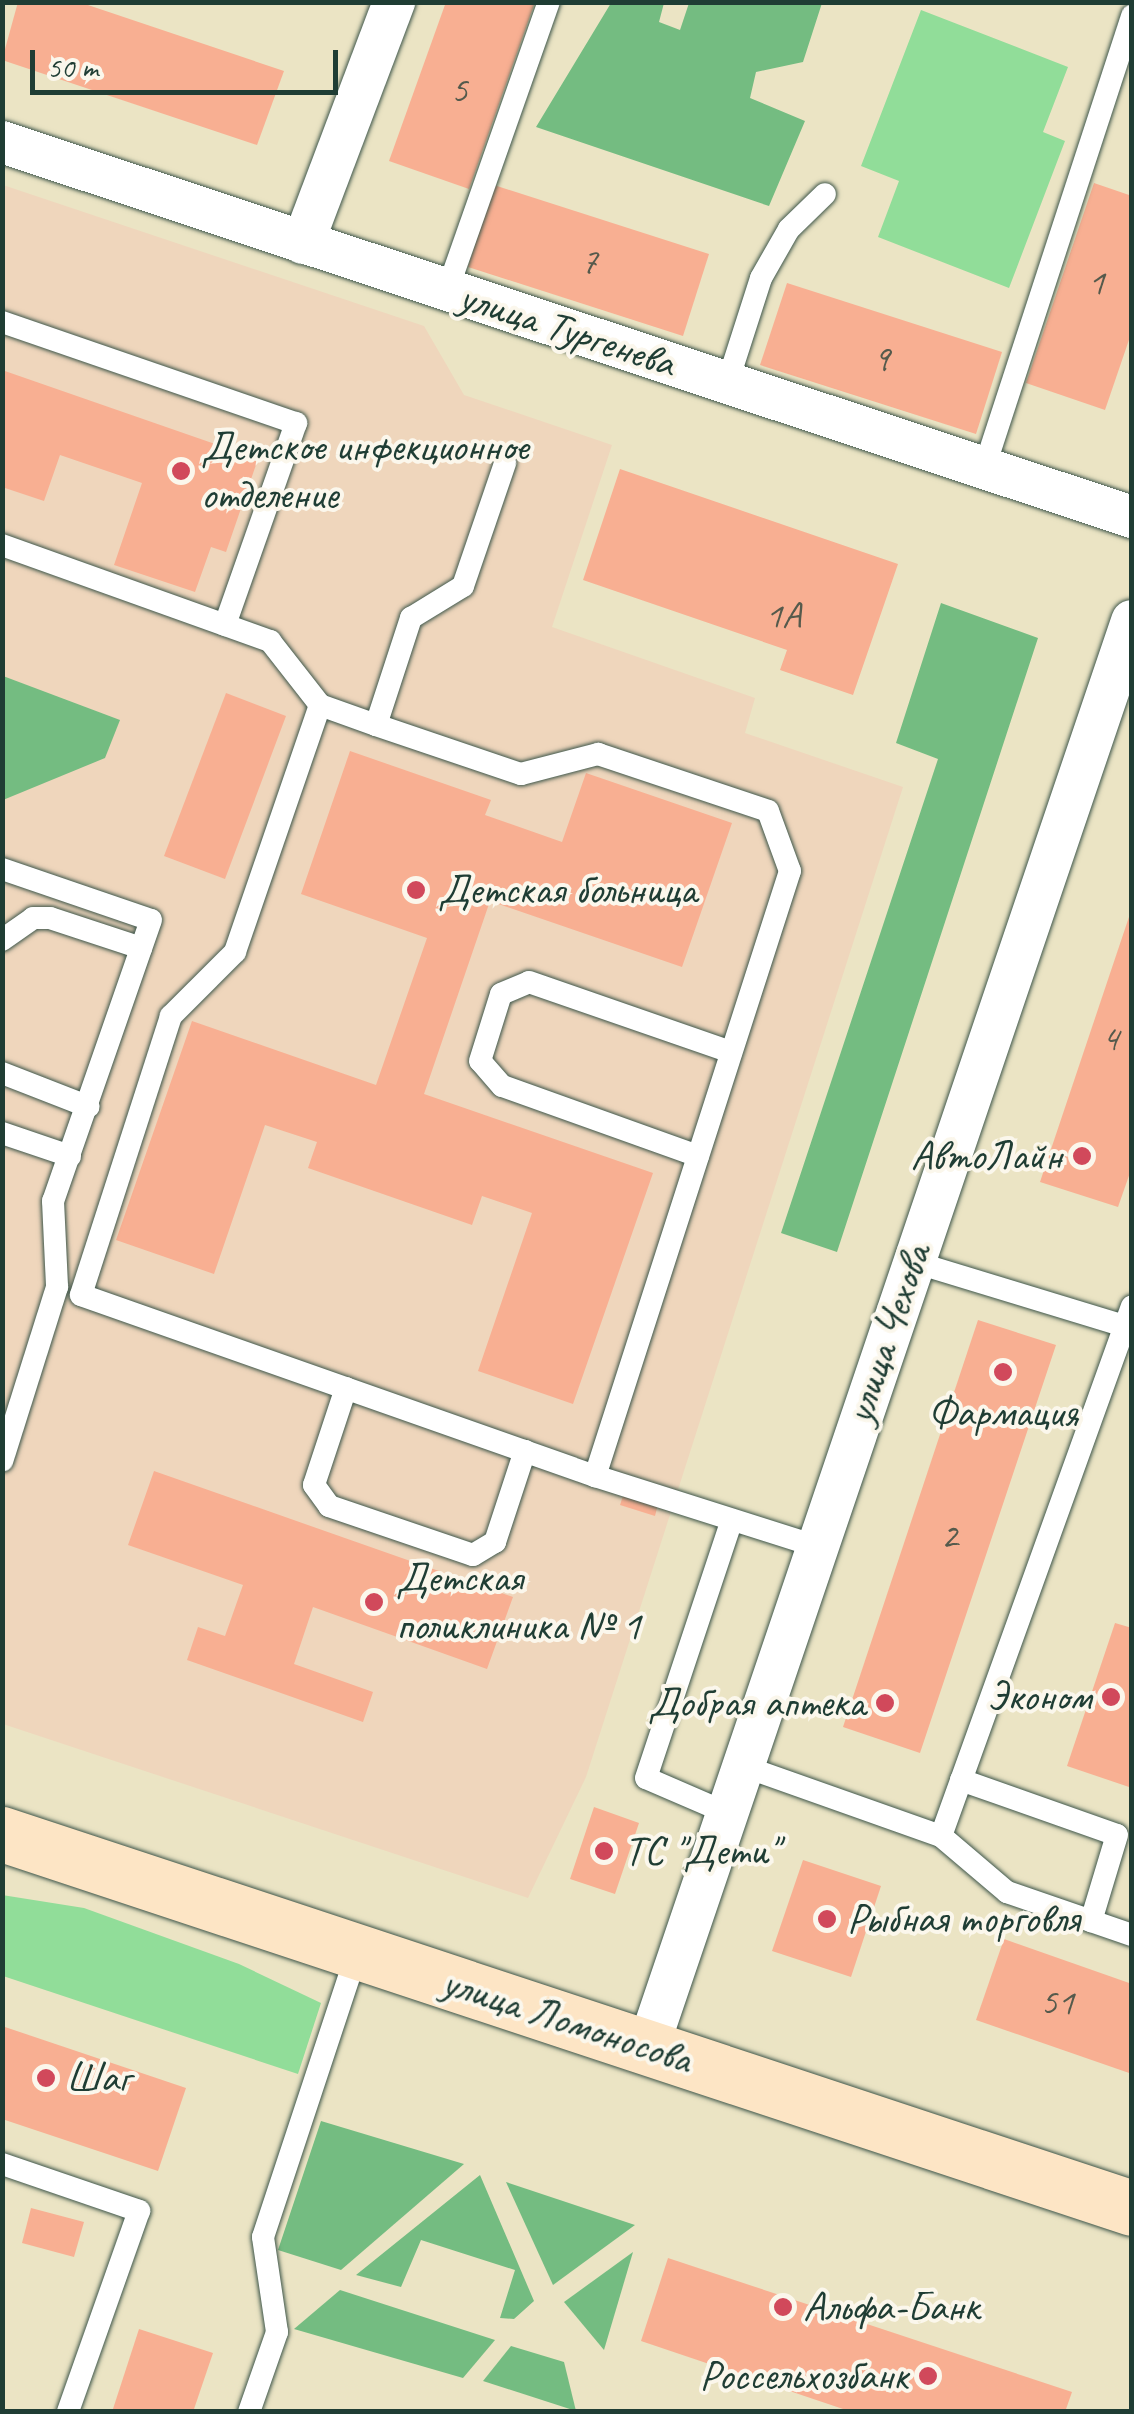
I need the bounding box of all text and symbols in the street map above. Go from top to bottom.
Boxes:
scale bar [35,30,342,92]
text: 50 m [47,48,98,86]
house number: 5 [450,67,468,113]
house number: 7 [580,238,598,284]
house number: 1 [1087,259,1105,305]
street label: улица Тургенева [453,271,681,389]
house number: 9 [872,335,890,381]
place label: Детское инфекционное отделение [201,422,529,520]
marker: Детское инфекционное отделение [170,460,192,482]
house number: 1А [765,592,801,638]
place label: Детская больница [438,865,696,915]
marker: Детская больница [403,877,429,903]
house number: 4 [1101,1015,1119,1061]
place label: АвтоЛайн [911,1131,1062,1181]
marker: АвтоЛайн [1071,1145,1093,1167]
street label: улица Чехова [834,1238,942,1430]
marker: Фармация [992,1361,1014,1383]
place label: Фармация [928,1388,1078,1438]
house number: 2 [940,1513,958,1559]
place label: Детская поликлиника № 1 [396,1553,641,1652]
marker: Детская поликлиника № 1 [361,1589,387,1615]
place label: Эконом [987,1672,1091,1722]
place label: Добрая аптека [643,1678,865,1728]
marker: Эконом [1100,1686,1122,1708]
marker: Добрая аптека [874,1692,896,1714]
place label: ТС "Дети" [624,1826,778,1876]
marker: ТС "Дети" [593,1840,615,1862]
place label: Рыбная торговля [847,1894,1076,1944]
marker: Рыбная торговля [816,1908,838,1930]
street label: улица Ломоносова [436,1957,698,2085]
house number: 51 [1040,1979,1074,2025]
place label: Шаг [66,2053,130,2103]
marker: Шаг [35,2067,57,2089]
place label: Альфа-Банк [803,2282,979,2332]
marker: Альфа-Банк [772,2296,794,2318]
place label: Россельхозбанк [700,2351,908,2401]
marker: Россельхозбанк [917,2365,939,2387]

